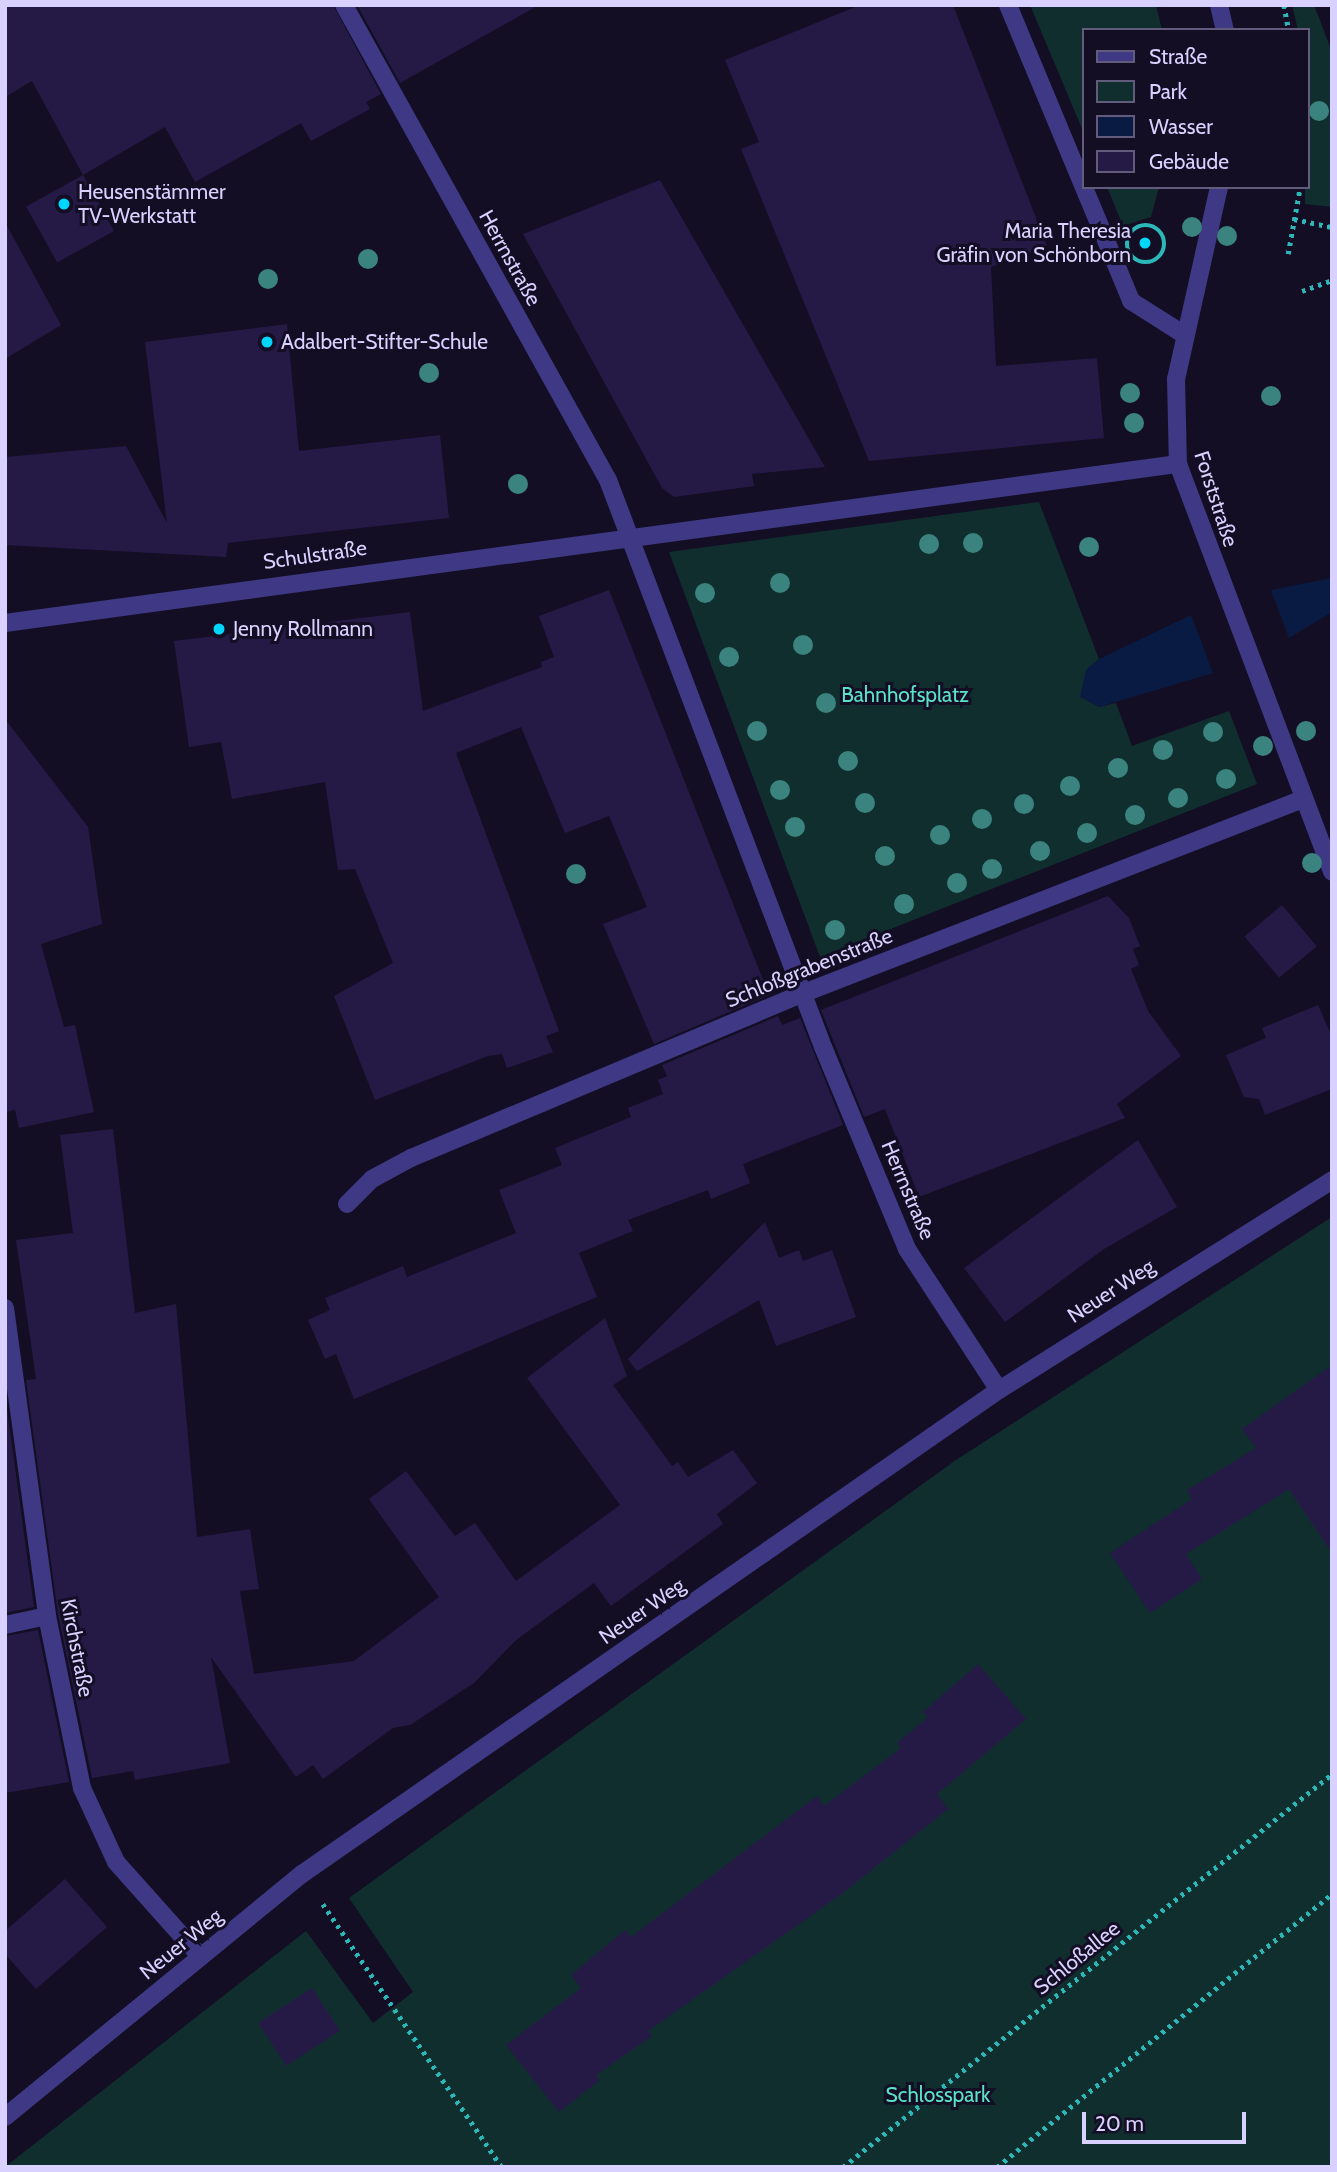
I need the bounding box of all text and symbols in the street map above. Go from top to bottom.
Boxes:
legend [1082,28,1309,189]
text: Straße [1149,44,1207,69]
text: Park [1149,79,1187,104]
text: Wasser [1149,114,1213,139]
text: Gebäude [1149,149,1229,174]
place label: Heusenstämmer TV-Werkstatt [78,179,226,229]
marker: Heusenstämmer TV-Werkstatt [56,196,72,212]
street label: Herrnstraße [473,206,547,310]
place label: Maria Theresia Gräfin von Schönborn [936,218,1131,268]
marker: Maria Theresia Gräfin von Schönborn [1137,235,1153,251]
place label: Adalbert-Stifter-Schule [281,329,488,355]
marker: Adalbert-Stifter-Schule [259,334,275,350]
street label: Forststraße [1189,448,1243,550]
street label: Schulstraße [262,535,368,575]
place label: Jenny Rollmann [233,616,373,642]
marker: Jenny Rollmann [211,621,227,637]
park label: Bahnhofsplatz [841,682,969,708]
street label: Schloßgrabenstraße [722,923,896,1013]
street label: Herrnstraße [876,1137,940,1243]
street label: Neuer Weg [1063,1254,1159,1328]
street label: Neuer Weg [594,1572,690,1650]
street label: Kirchstraße [55,1597,99,1699]
street label: Neuer Weg [135,1903,227,1985]
street label: Schloßallee [1029,1916,1125,2000]
park label: Schlosspark [886,2082,990,2108]
scale bar [1085,2098,1250,2142]
text: 20 m [1095,2111,1144,2136]

